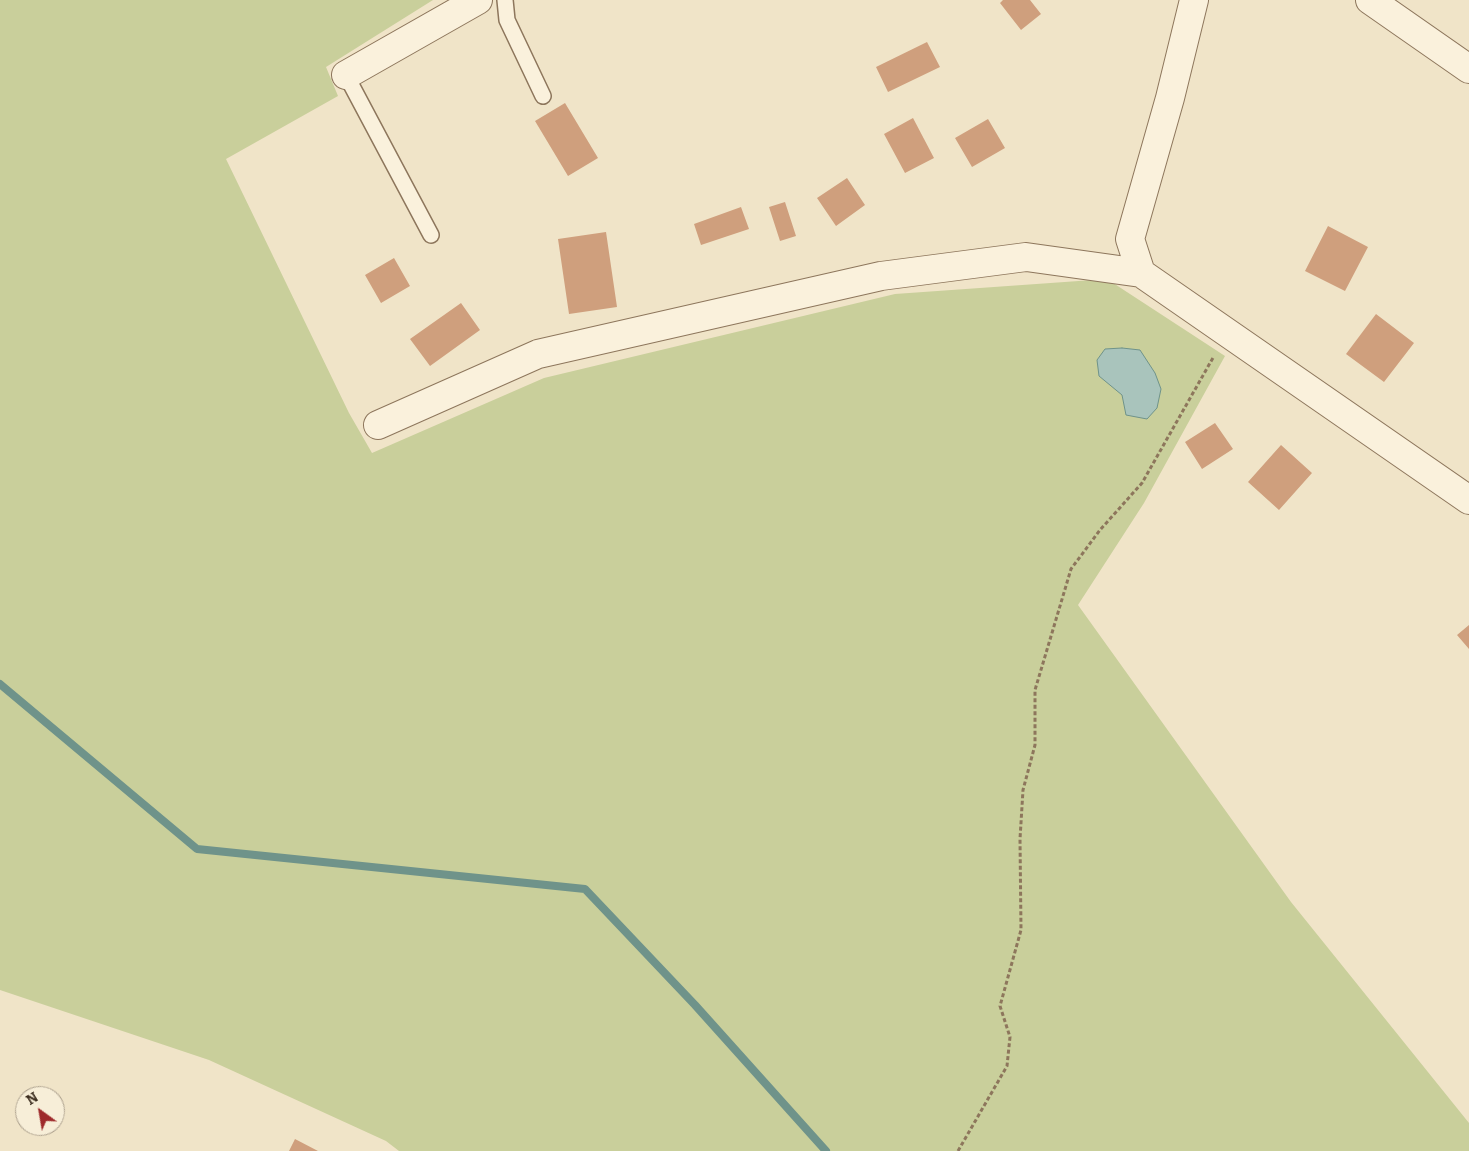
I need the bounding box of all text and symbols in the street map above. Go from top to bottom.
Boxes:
north arrow [15,1086,65,1136]
text: N [23,1089,41,1109]

